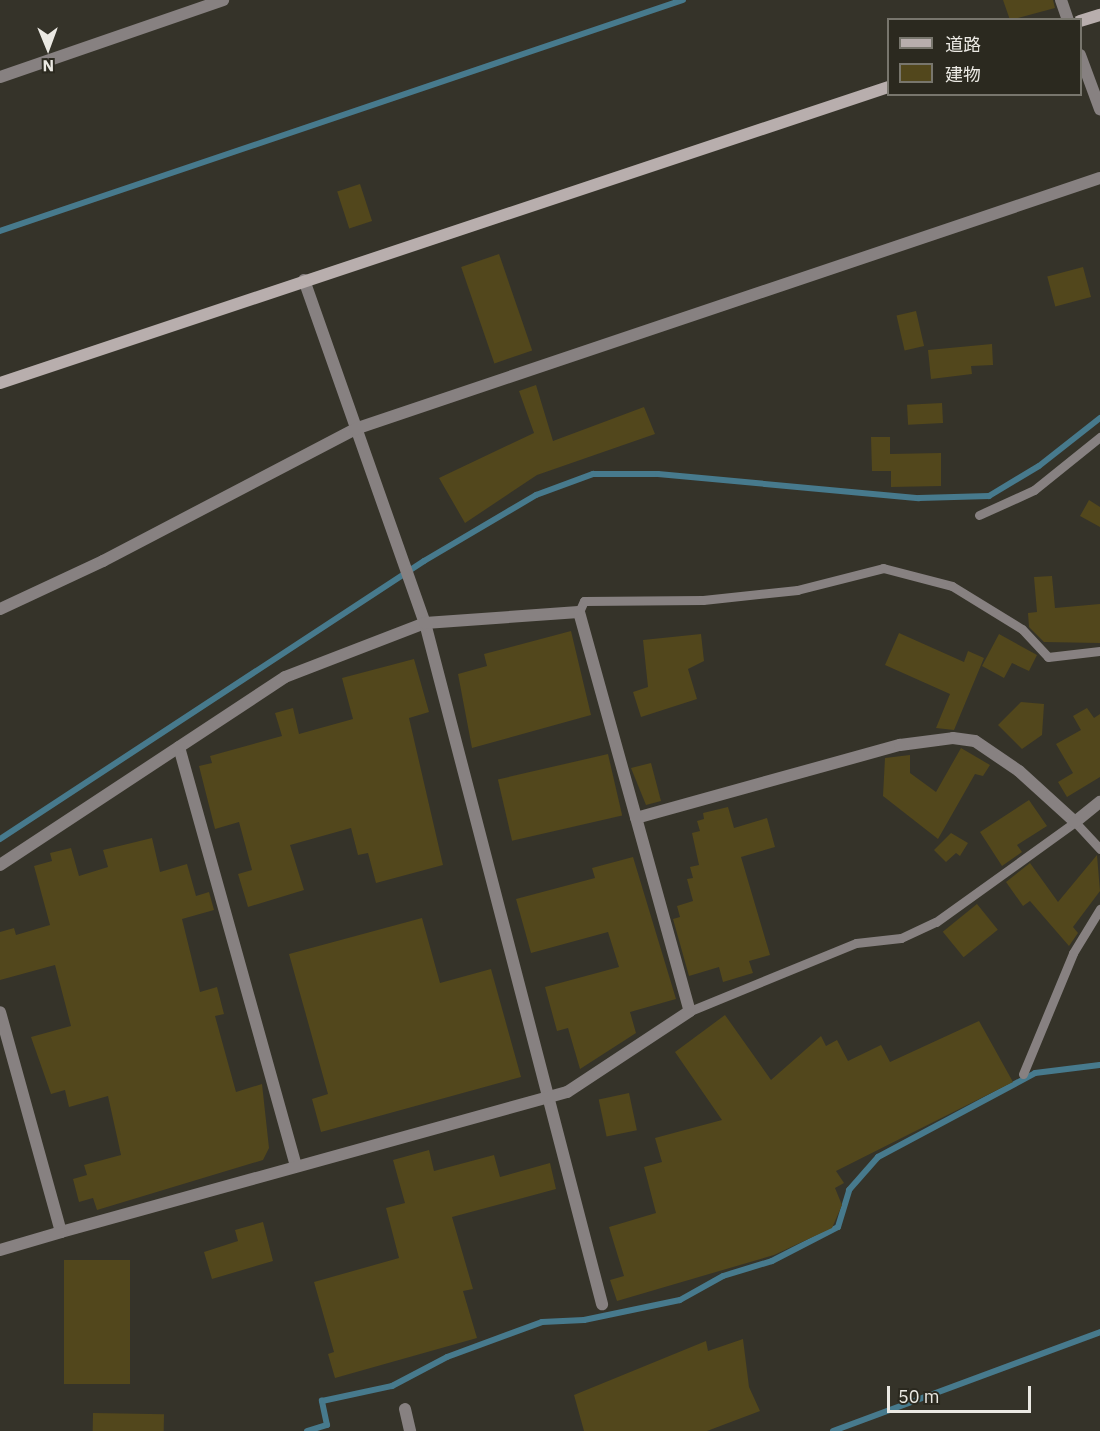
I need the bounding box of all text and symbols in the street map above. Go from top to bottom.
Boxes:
north arrow [18,18,78,78]
legend [887,18,1082,96]
text: 道路 [945,33,981,56]
text: N [42,56,54,76]
text: 建物 [945,63,981,86]
scale bar [890,1374,1034,1412]
text: 50 m [898,1385,940,1408]

